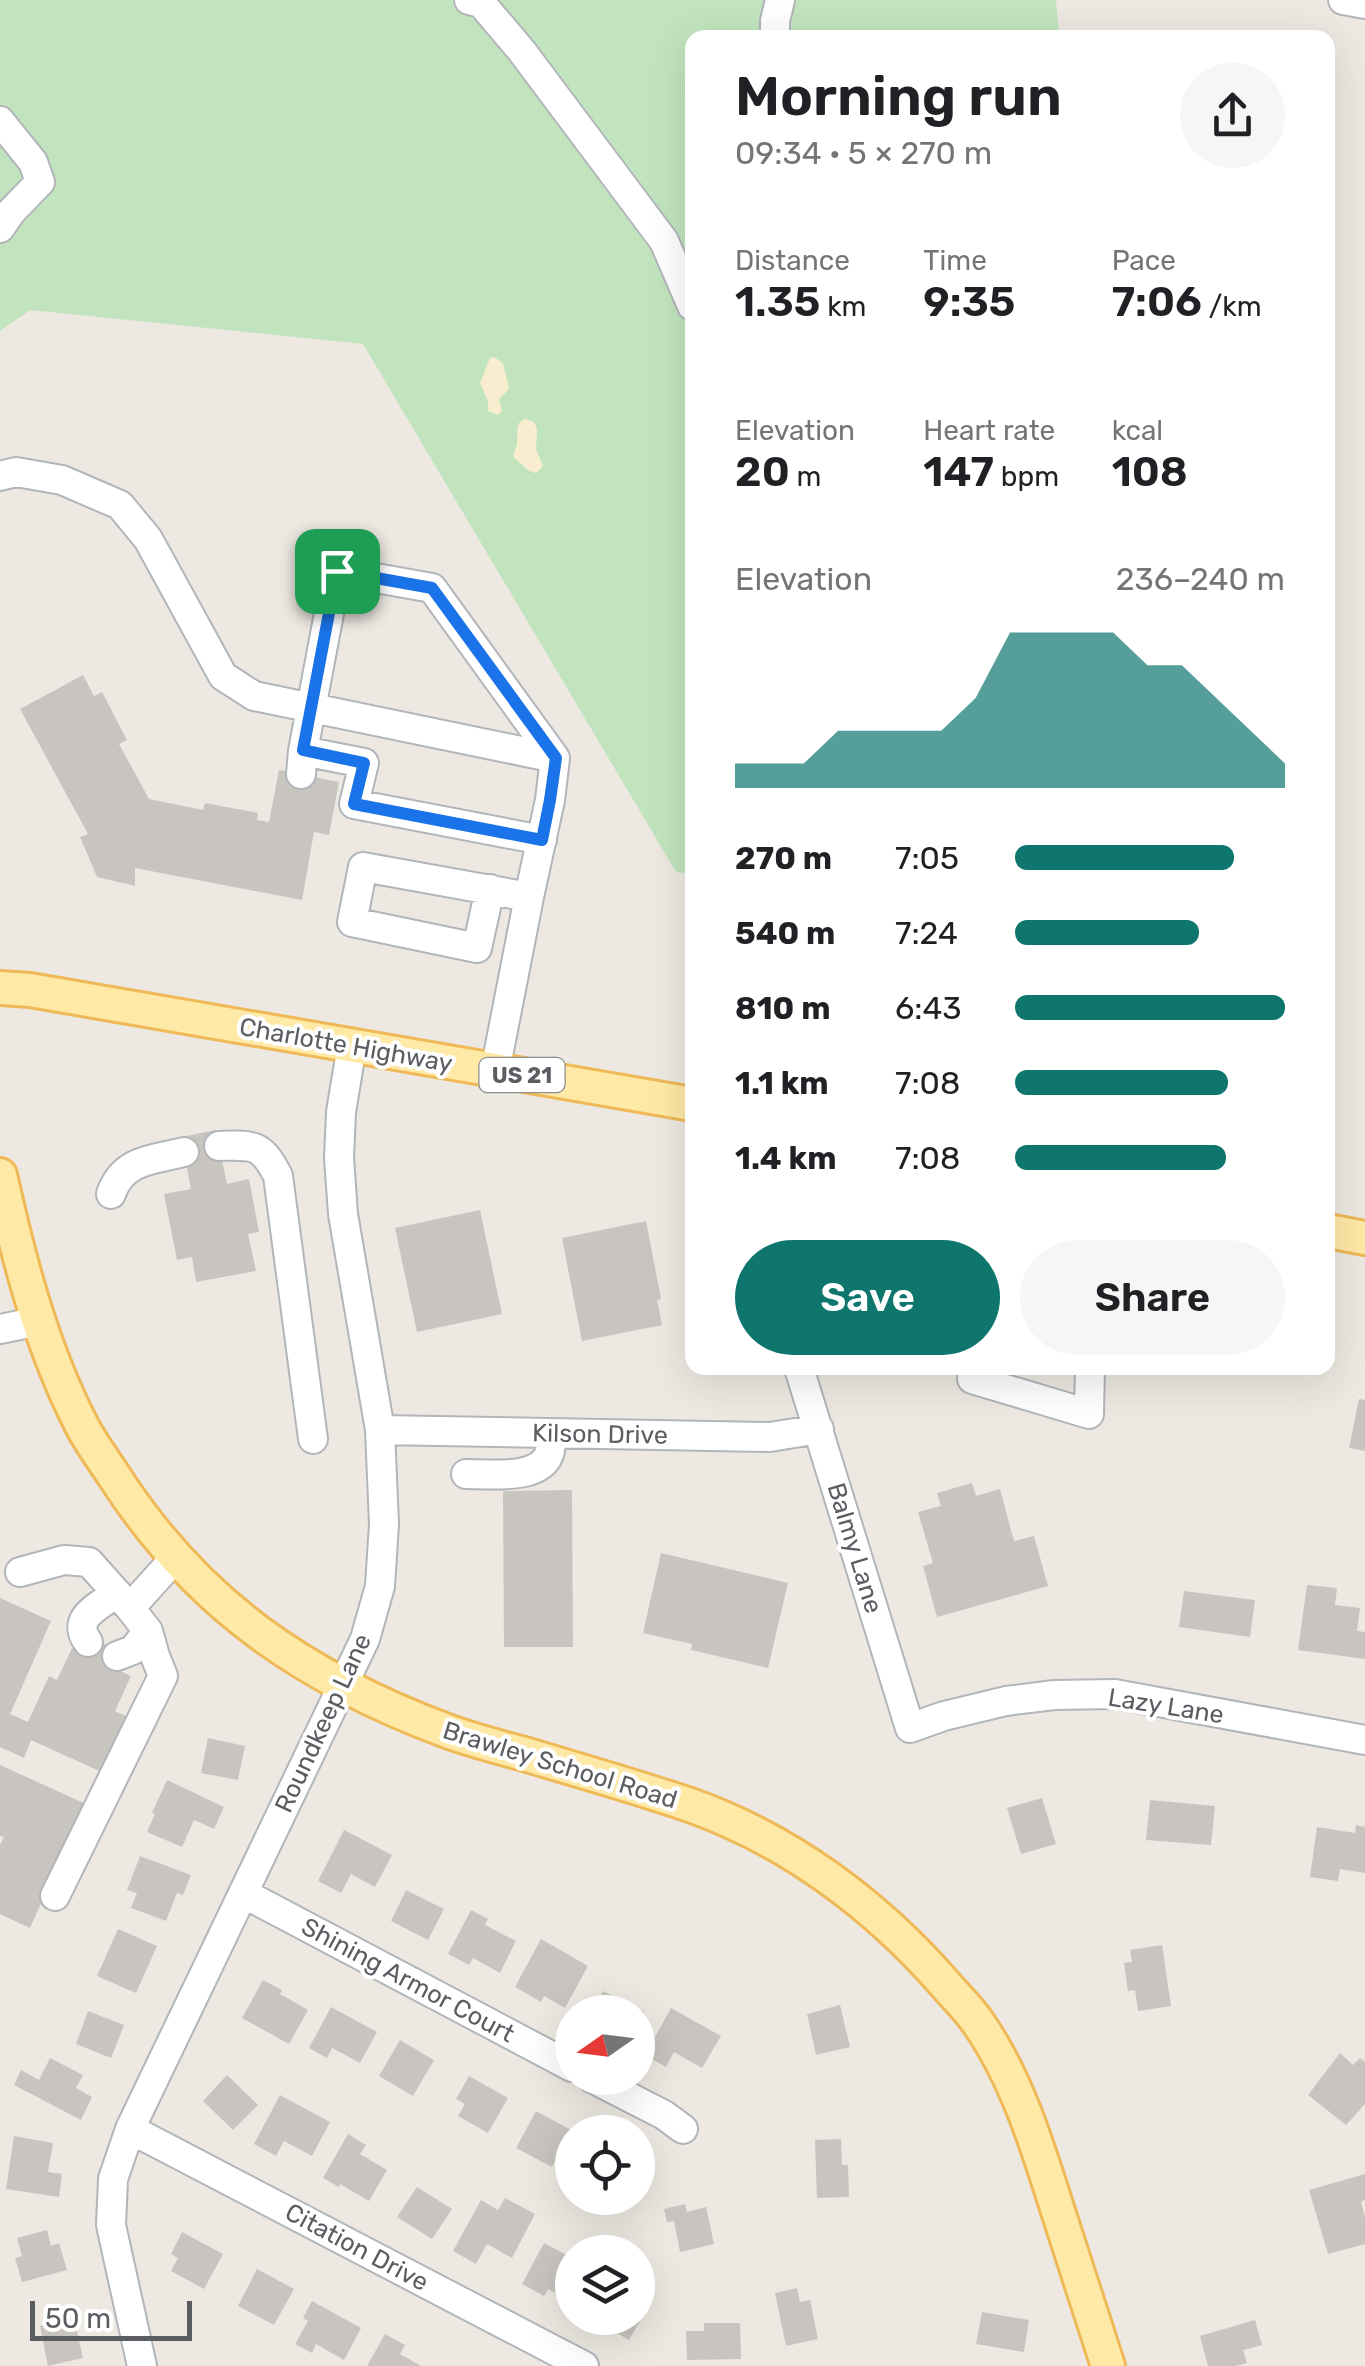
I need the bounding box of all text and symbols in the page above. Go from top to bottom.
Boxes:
button: share [1180,63,1285,168]
text: Morning run [735,64,1062,129]
text: 09:34 · 5 × 270 m [735,134,992,172]
text: Distance [735,244,850,277]
text: Time [923,244,987,277]
text: Pace [1112,244,1176,277]
text: 1.35 [735,277,820,327]
text: 9:35 [923,277,1015,327]
text: 7:06 [1112,277,1202,327]
text: km [820,290,867,323]
text: /km [1202,290,1262,323]
text: Elevation [735,414,855,447]
text: Heart rate [923,414,1055,447]
text: kcal [1112,414,1163,447]
text: 20 [735,447,790,497]
text: 147 [923,447,994,497]
text: 108 [1112,447,1188,497]
text: m [790,460,821,493]
text: bpm [994,460,1059,493]
pin [295,529,380,614]
icon: arrive [310,544,365,599]
text: Elevation [735,560,872,598]
text: 236–240 m [1116,560,1285,598]
text: 270 m [735,839,832,877]
text: 7:05 [895,839,959,877]
text: 540 m [735,914,835,952]
text: 7:24 [895,914,958,952]
text: 810 m [735,989,830,1027]
text: 6:43 [895,989,962,1027]
street label: Charlotte Highway [237,1012,455,1078]
road number: US 21 [480,1058,564,1092]
text: 1.1 km [735,1064,829,1102]
text: 7:08 [895,1064,960,1102]
text: 1.4 km [735,1139,836,1177]
text: 7:08 [895,1139,960,1177]
button: Save [735,1240,1000,1355]
button: Share [1020,1240,1285,1355]
street label: Kilson Drive [532,1418,668,1450]
street label: Balmy Lane [821,1479,889,1617]
street label: Roundkeep Lane [269,1629,377,1817]
street label: Lazy Lane [1106,1683,1226,1729]
street label: Brawley School Road [439,1716,681,1814]
street label: Shining Armor Court [297,1912,520,2048]
north arrow [555,1995,655,2095]
map controls [555,1995,655,2335]
button: locate [555,2115,655,2215]
street label: Citation Drive [281,2197,433,2297]
button: layers [555,2235,655,2335]
scale bar [30,2296,192,2340]
text: 50 m [45,2302,111,2335]

